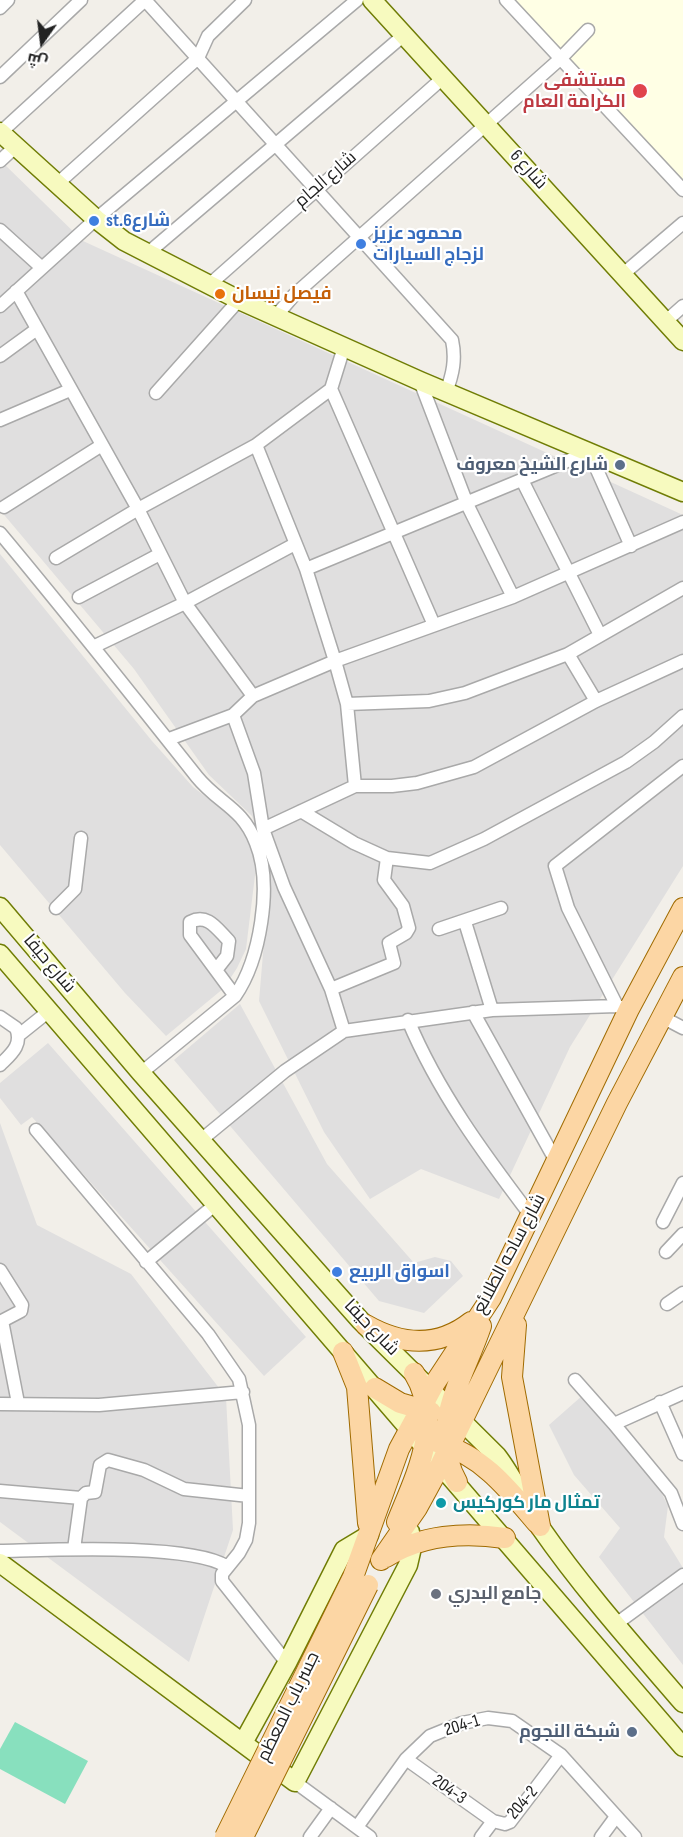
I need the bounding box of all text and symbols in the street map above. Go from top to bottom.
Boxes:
north arrow [12,12,72,72]
text: ش [25,48,50,72]
place label: مستشفى الكرامة العام [523,70,626,112]
marker: مستشفى الكرامة العام [631,82,649,100]
street label: شارع 6 [505,146,551,194]
street label: شارع الجام [291,147,361,213]
place label: st.شارع6 [106,210,170,232]
marker: st.شارع6 [87,214,101,228]
place label: محمود عزيز لزجاج السيارات [373,223,484,266]
marker: محمود عزيز لزجاج السيارات [354,237,368,251]
place label: فيصل نيسان [232,283,332,305]
marker: فيصل نيسان [213,287,227,301]
place label: شارع الشيخ معروف [456,454,608,476]
marker: شارع الشيخ معروف [613,458,627,472]
street label: شارع حيفا [18,930,80,998]
street label: شارع ساحه الطلائع [469,1190,551,1318]
place label: اسواق الربيع [349,1261,450,1283]
marker: اسواق الربيع [330,1265,344,1279]
street label: شارع حيفا [339,1295,403,1361]
place label: تمثال مار كوركيس [453,1492,600,1514]
marker: تمثال مار كوركيس [434,1496,448,1510]
place label: جامع البدري [448,1583,541,1605]
marker: جامع البدري [429,1587,443,1601]
street label: جسر باب المعظم [253,1649,325,1765]
street label: 204-1 [442,1710,482,1742]
place label: شبكة النجوم [519,1721,620,1743]
marker: شبكة النجوم [625,1725,639,1739]
street label: 204-3 [428,1771,470,1809]
street label: 204-2 [503,1782,543,1824]

